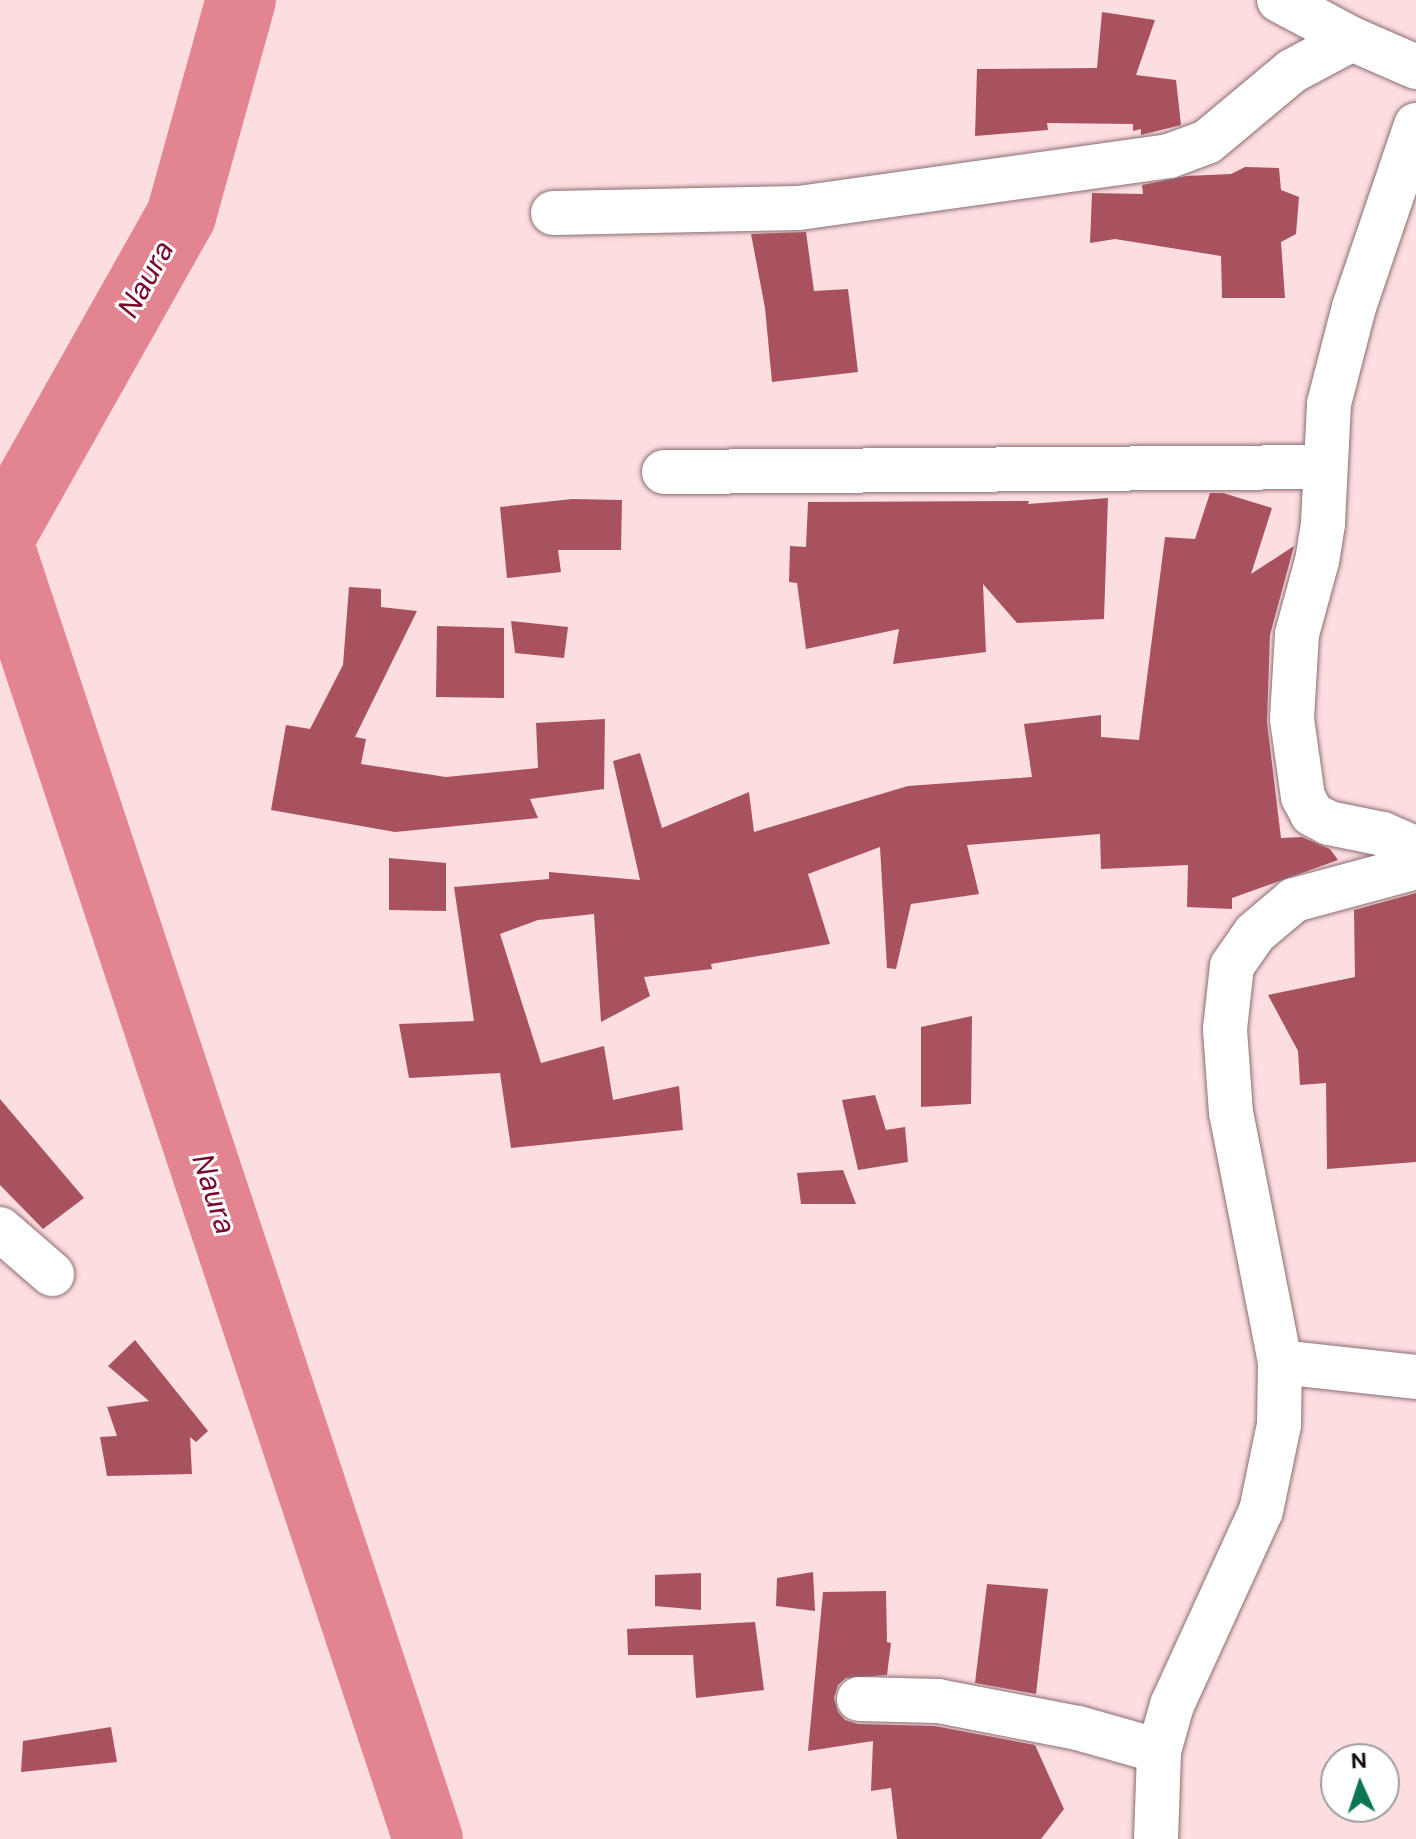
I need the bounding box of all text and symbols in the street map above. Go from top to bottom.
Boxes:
water label: Naura [110,234,182,324]
water label: Naura [184,1149,244,1239]
north arrow [1320,1743,1400,1823]
text: N [1350,1746,1368,1775]

